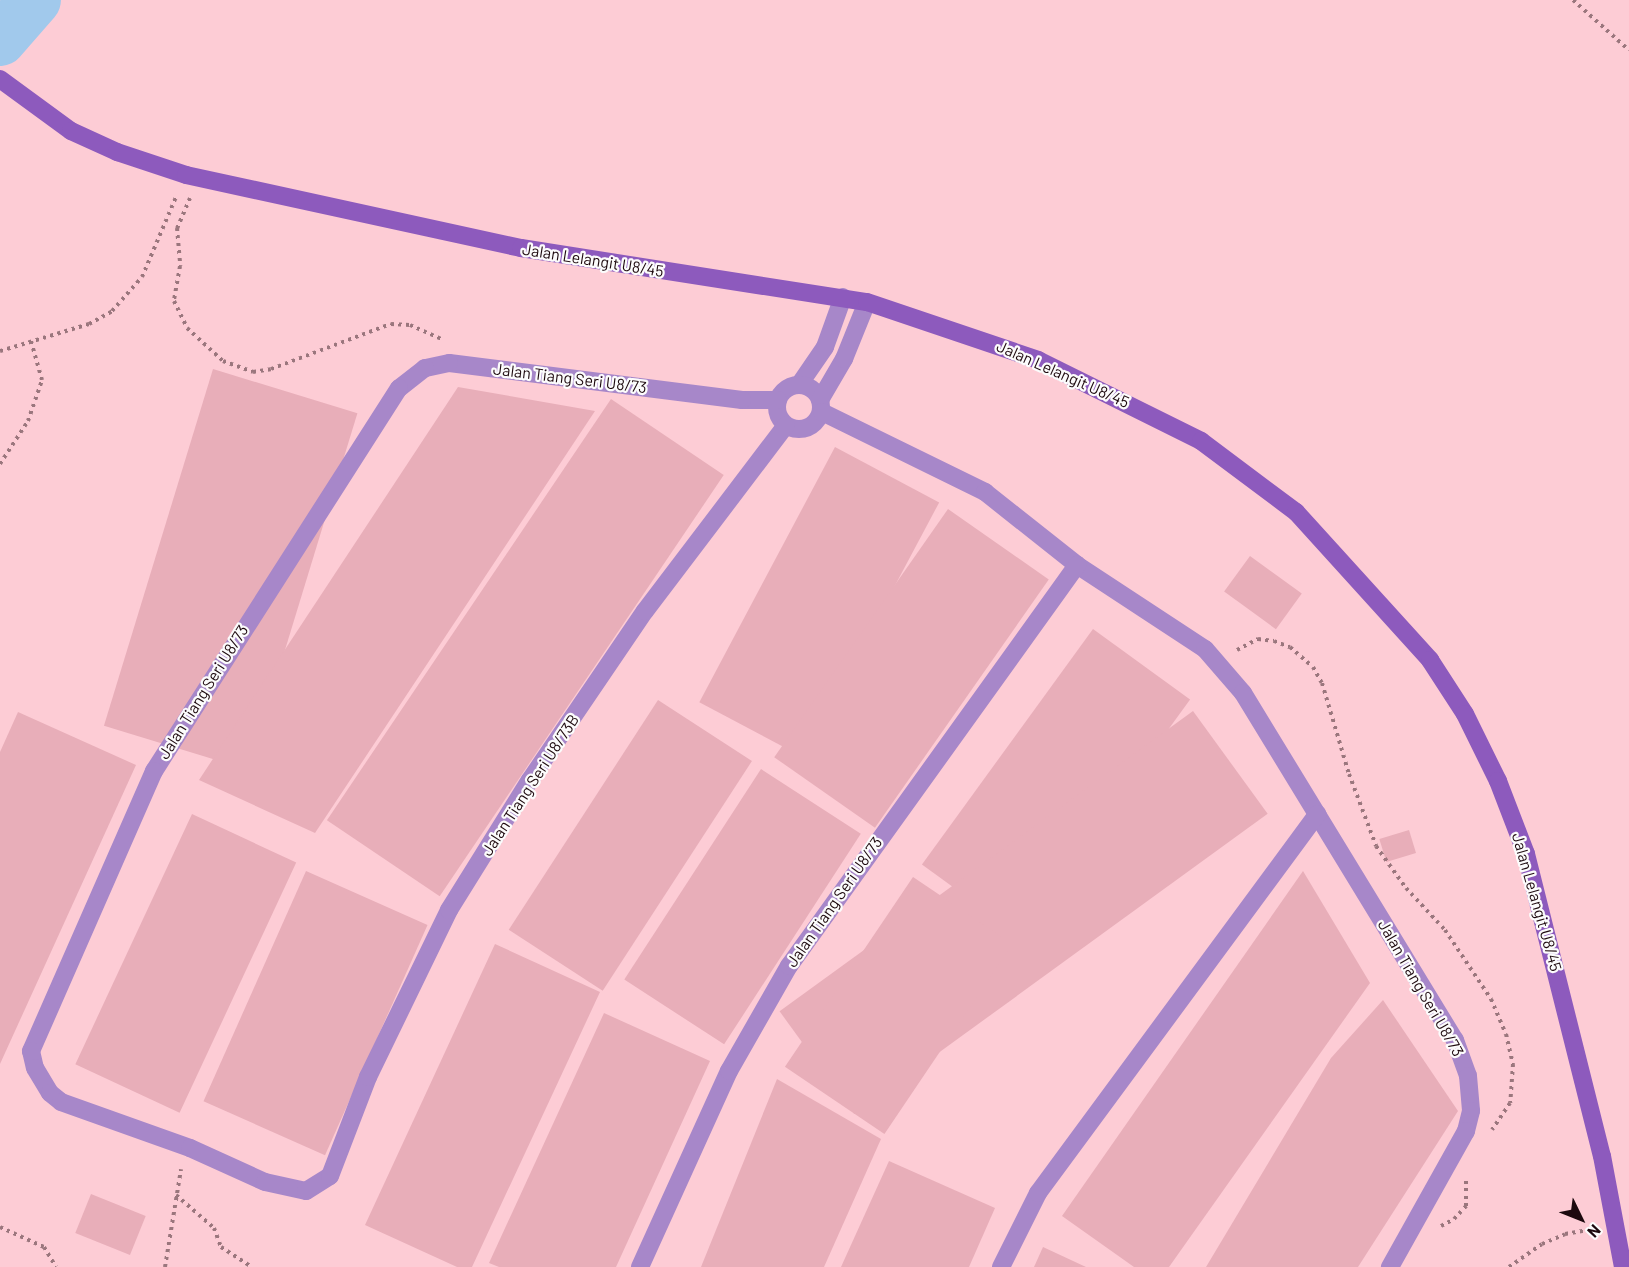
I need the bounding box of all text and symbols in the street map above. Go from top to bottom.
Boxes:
street label: Jalan Lelangit U8/45 [521,239,665,281]
street label: Jalan Lelangit U8/45 [994,336,1132,412]
street label: Jalan Tiang Seri U8/73 [492,359,648,397]
street label: Jalan Tiang Seri U8/73 [154,621,252,763]
street label: Jalan Tiang Seri U8/73B [477,711,583,859]
street label: Jalan Lelangit U8/45 [1508,831,1566,973]
street label: Jalan Tiang Seri U8/73 [782,833,886,971]
street label: Jalan Tiang Seri U8/73 [1374,916,1468,1060]
north arrow [1551,1189,1611,1249]
text: N [1584,1221,1605,1242]

